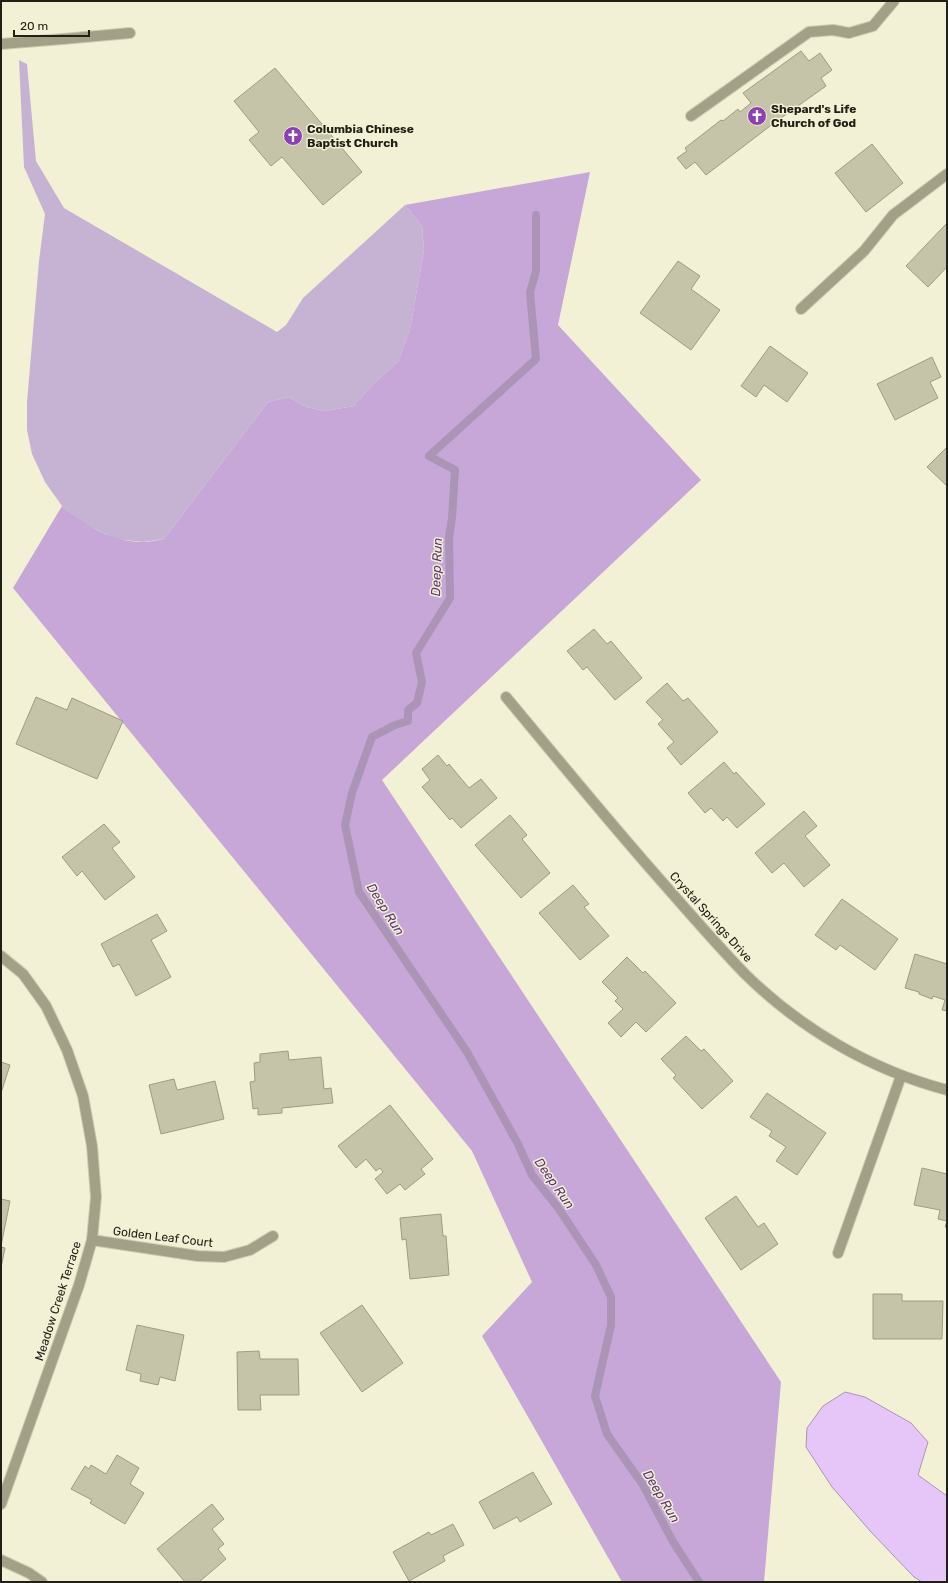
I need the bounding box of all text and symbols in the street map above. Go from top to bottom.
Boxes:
scale bar [14,12,89,38]
text: 20 m [20,19,48,33]
place label: Shepard's Life Church of God [771,102,856,130]
church icon: Shepard's Life Church of God [746,105,768,127]
place label: Columbia Chinese Baptist Church [307,122,414,150]
church icon: Columbia Chinese Baptist Church [282,125,304,147]
water label: Deep Run [428,537,445,597]
street label: Crystal Springs Drive [667,869,755,965]
water label: Deep Run [364,880,408,938]
water label: Deep Run [532,1155,578,1212]
street label: Golden Leaf Court [112,1224,214,1250]
street label: Meadow Creek Terrace [32,1239,84,1363]
water label: Deep Run [640,1467,683,1525]

